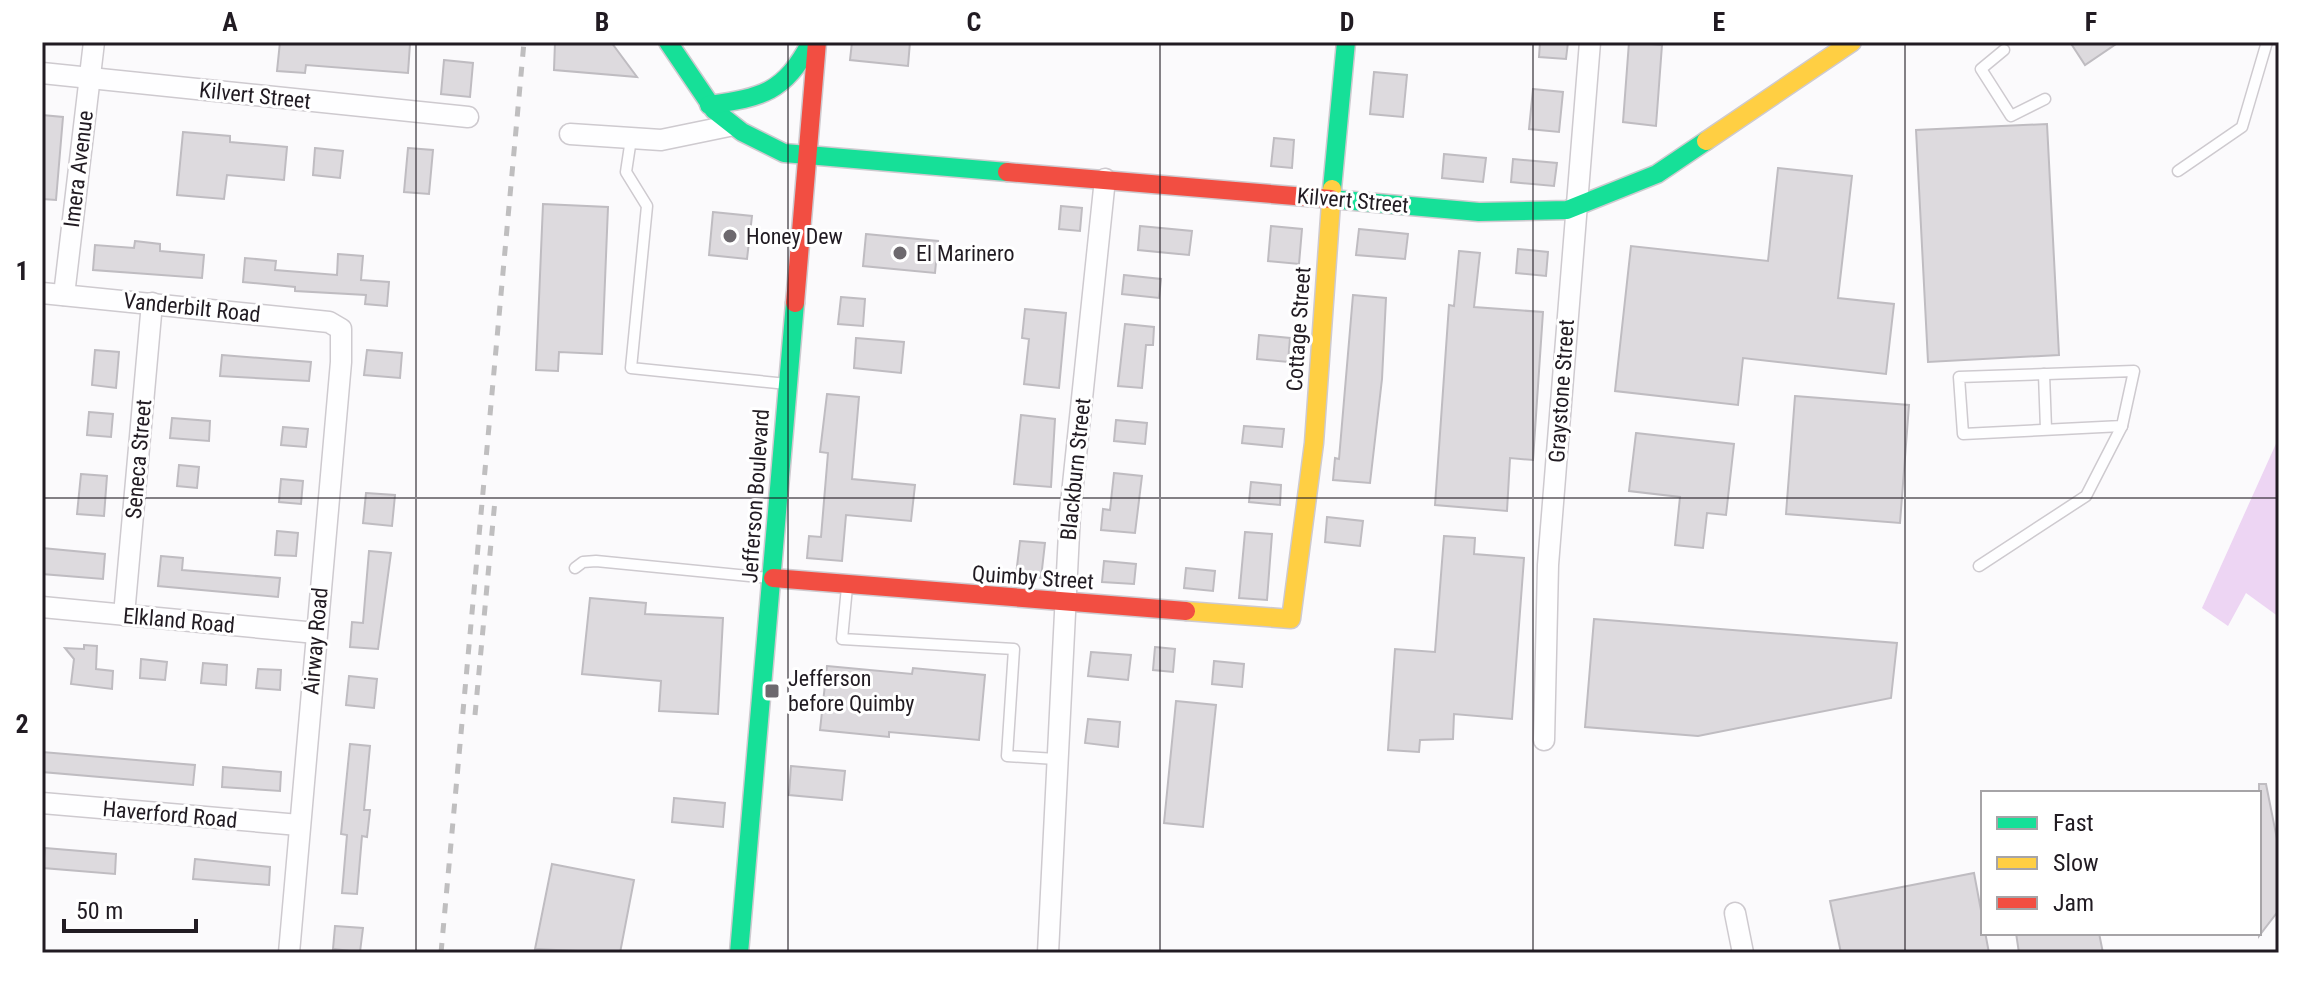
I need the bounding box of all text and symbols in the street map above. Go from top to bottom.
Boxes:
text: A [222,7,238,37]
text: B [595,7,609,37]
text: C [967,7,982,37]
text: D [1340,7,1354,37]
text: E [1713,7,1726,37]
text: F [2085,7,2097,37]
street label: Kilvert Street [198,77,312,114]
street label: Imera Avenue [59,109,98,229]
street label: Kilvert Street [1296,183,1410,218]
place label: Honey Dew [746,224,843,249]
marker: Honey Dew [721,227,739,245]
place label: El Marinero [916,241,1014,266]
marker: El Marinero [891,244,909,262]
text: 1 [15,256,29,286]
street label: Cottage Street [1282,266,1315,392]
street label: Vanderbilt Road [122,288,262,327]
street label: Graystone Street [1544,318,1579,464]
street label: Blackburn Street [1056,397,1095,542]
street label: Seneca Street [121,398,156,520]
street label: Jefferson Boulevard [737,408,774,584]
street label: Quimby Street [971,561,1095,594]
street label: Airway Road [298,586,333,696]
street label: Elkland Road [122,603,236,638]
place label: Jefferson before Quimby [788,666,914,716]
marker: Jefferson before Quimby [763,682,781,700]
text: 2 [15,709,29,739]
legend [1981,791,2261,935]
street label: Haverford Road [102,796,238,833]
text: Fast [2053,809,2094,837]
text: Slow [2053,849,2099,877]
scale bar [64,883,196,933]
text: Jam [2053,889,2094,917]
text: 50 m [76,897,123,925]

